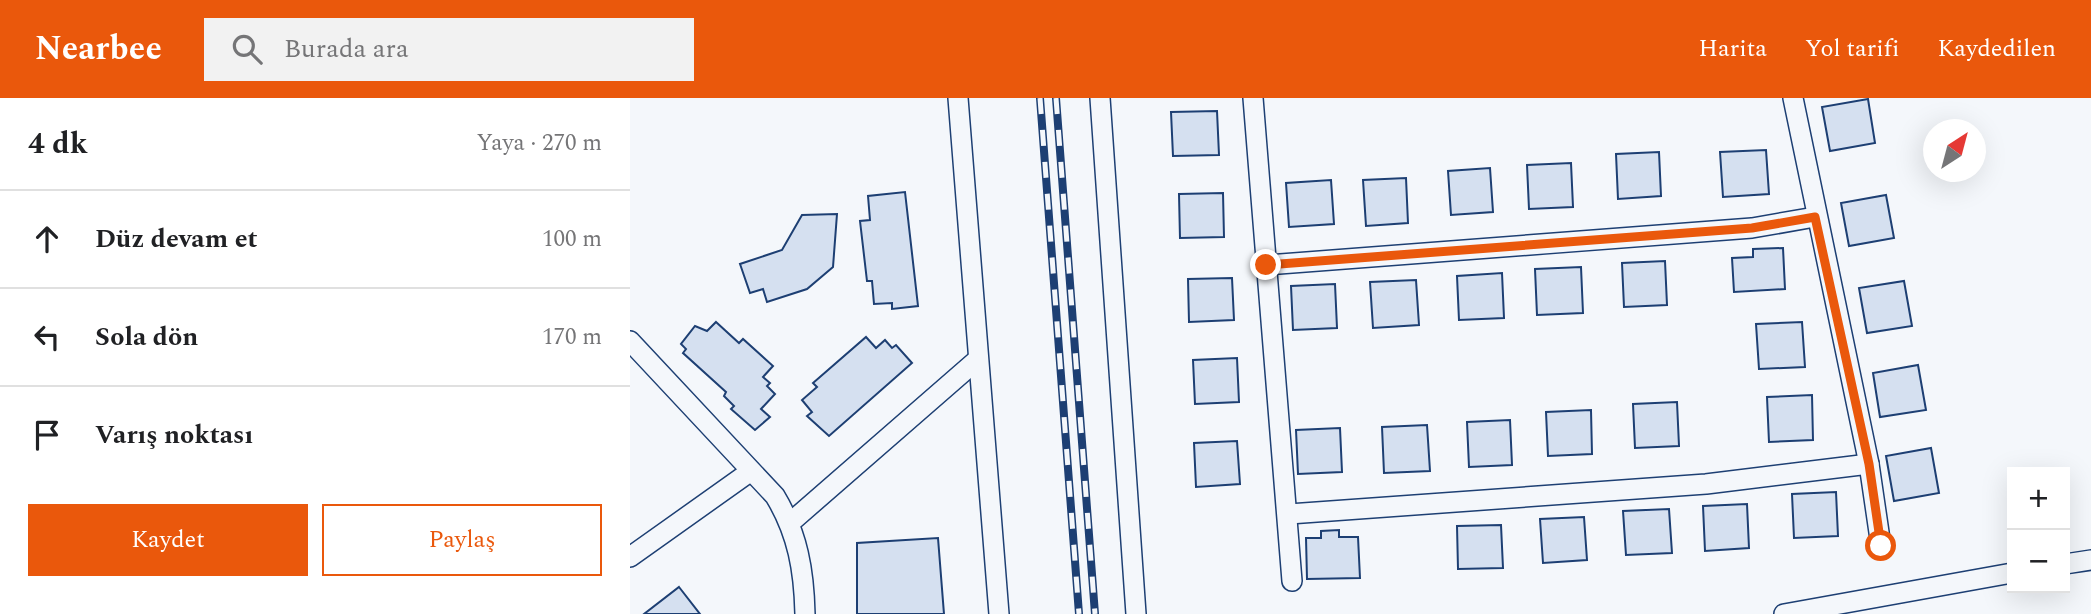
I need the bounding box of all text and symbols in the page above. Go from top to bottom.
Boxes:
search box [204,18,694,81]
text: Nearbee [35,24,162,74]
text: Burada ara [284,29,409,69]
icon: search [228,30,266,68]
text: Harita [1698,31,1767,67]
text: Yol tarifi [1805,31,1899,67]
text: Kaydedilen [1937,31,2056,67]
north arrow [1923,119,1986,182]
text: 4 dk [28,121,88,167]
text: Yaya · 270 m [476,126,602,161]
text: Düz devam et [95,219,258,259]
icon: ahead [28,220,66,258]
text: 100 m [542,222,602,257]
route end [1250,249,1281,280]
text: Sola dön [95,317,198,357]
icon: left [28,318,66,356]
text: 170 m [542,320,602,355]
text: Varış noktası [95,415,253,455]
icon: arrive [28,416,66,454]
map controls [2007,467,2070,593]
button: + [2007,467,2070,530]
button: Kaydet [28,504,308,576]
button: Paylaş [322,504,602,576]
route start [1865,530,1896,561]
button: − [2007,530,2070,593]

